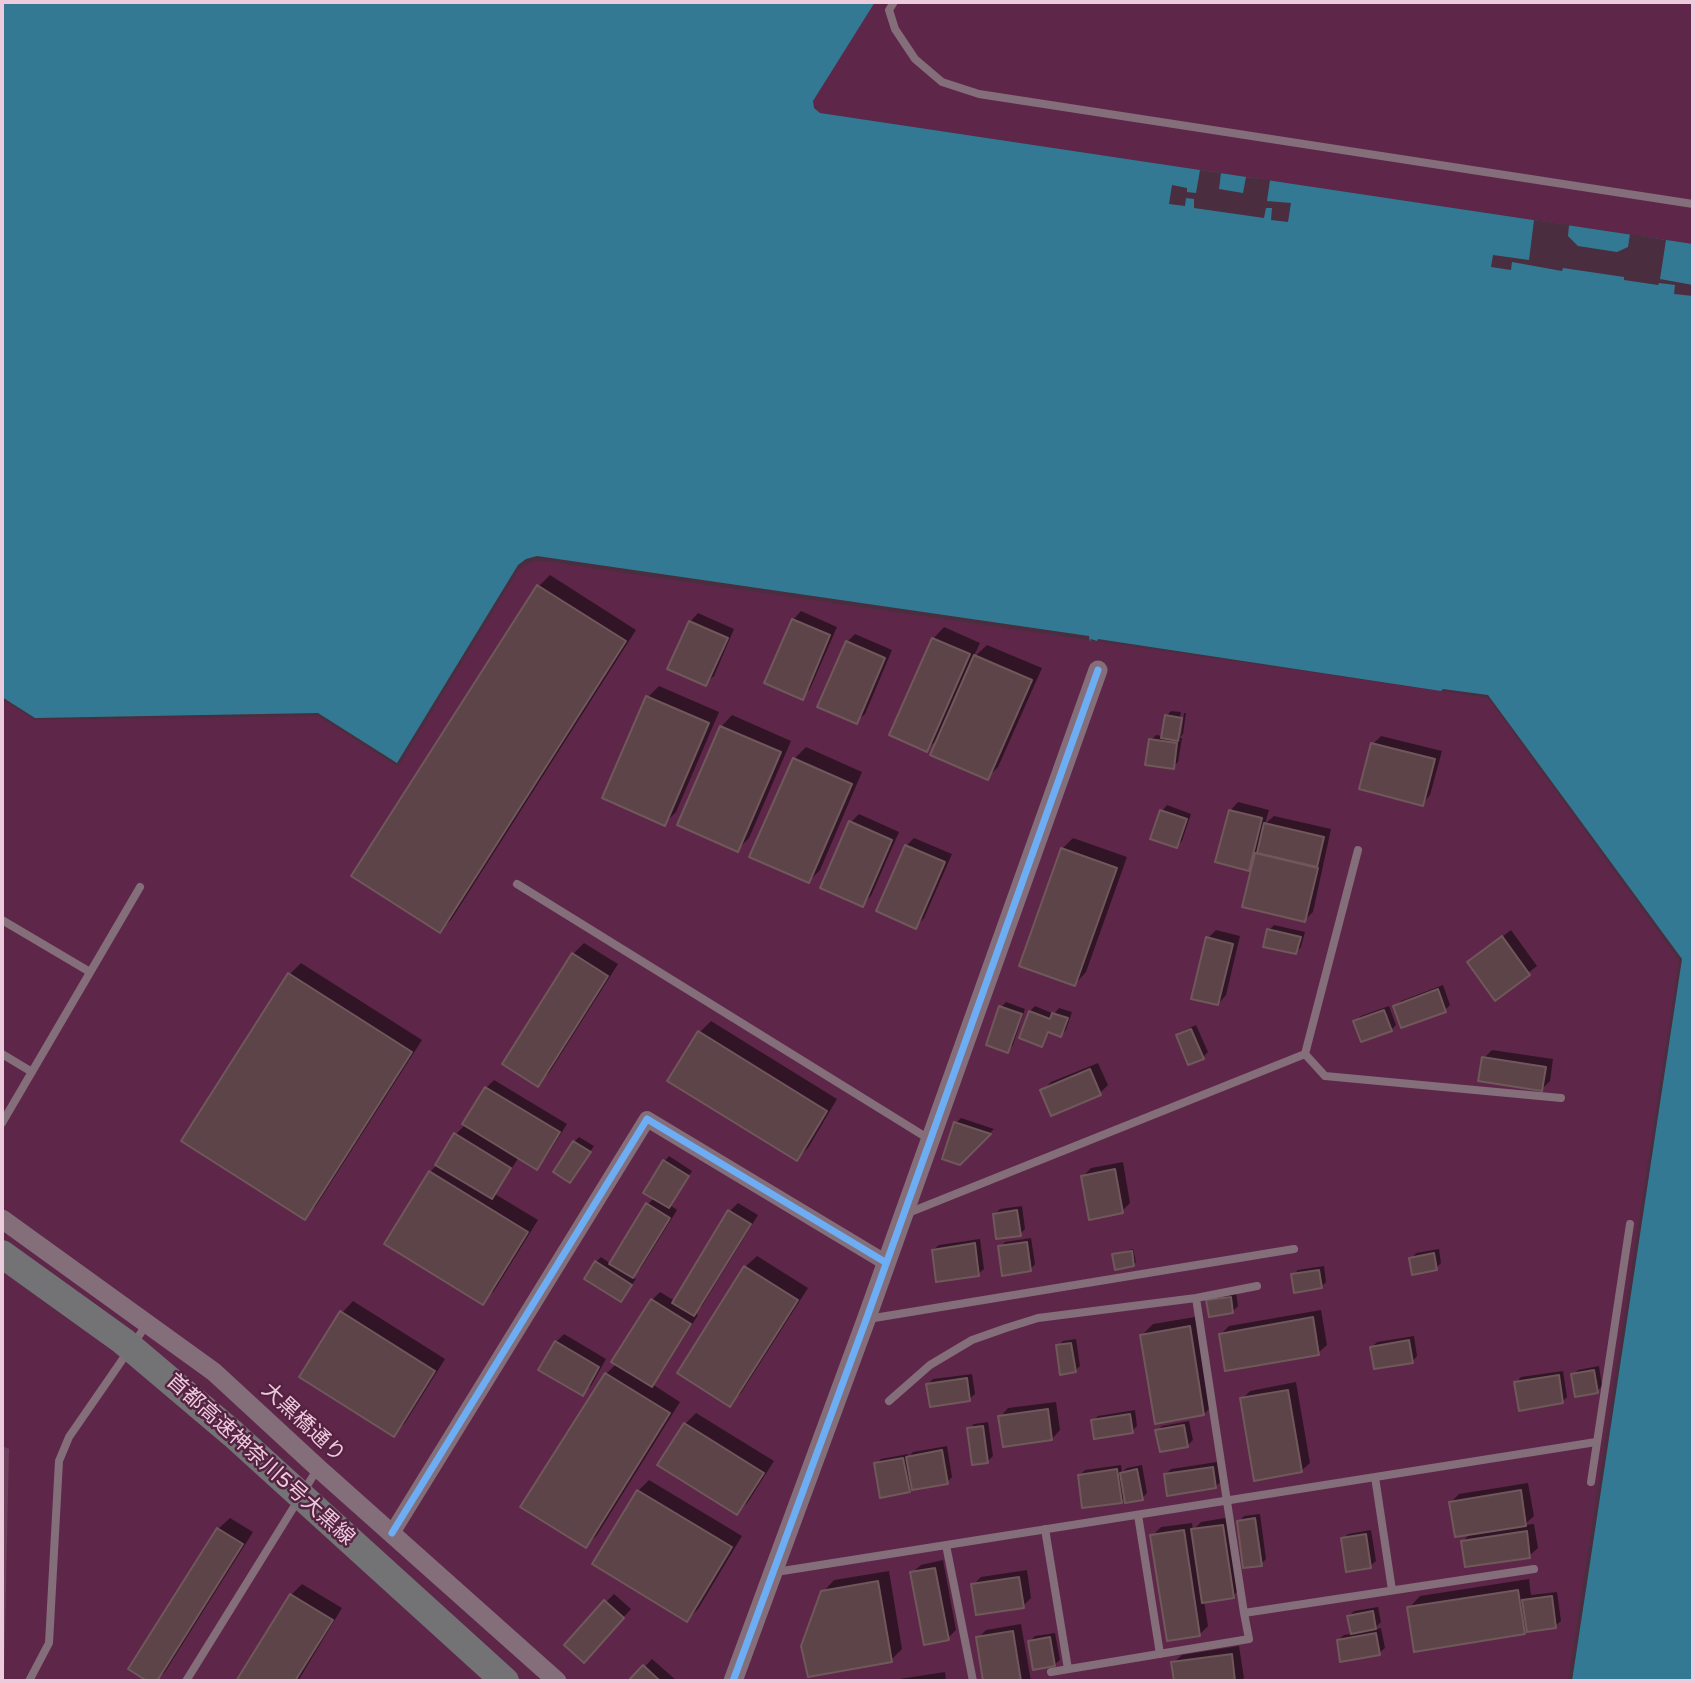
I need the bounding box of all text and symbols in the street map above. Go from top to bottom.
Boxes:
street label: 首都高速神奈川5号大黒線 [161,1369,359,1551]
street label: 大黒橋通り [256,1378,350,1468]

